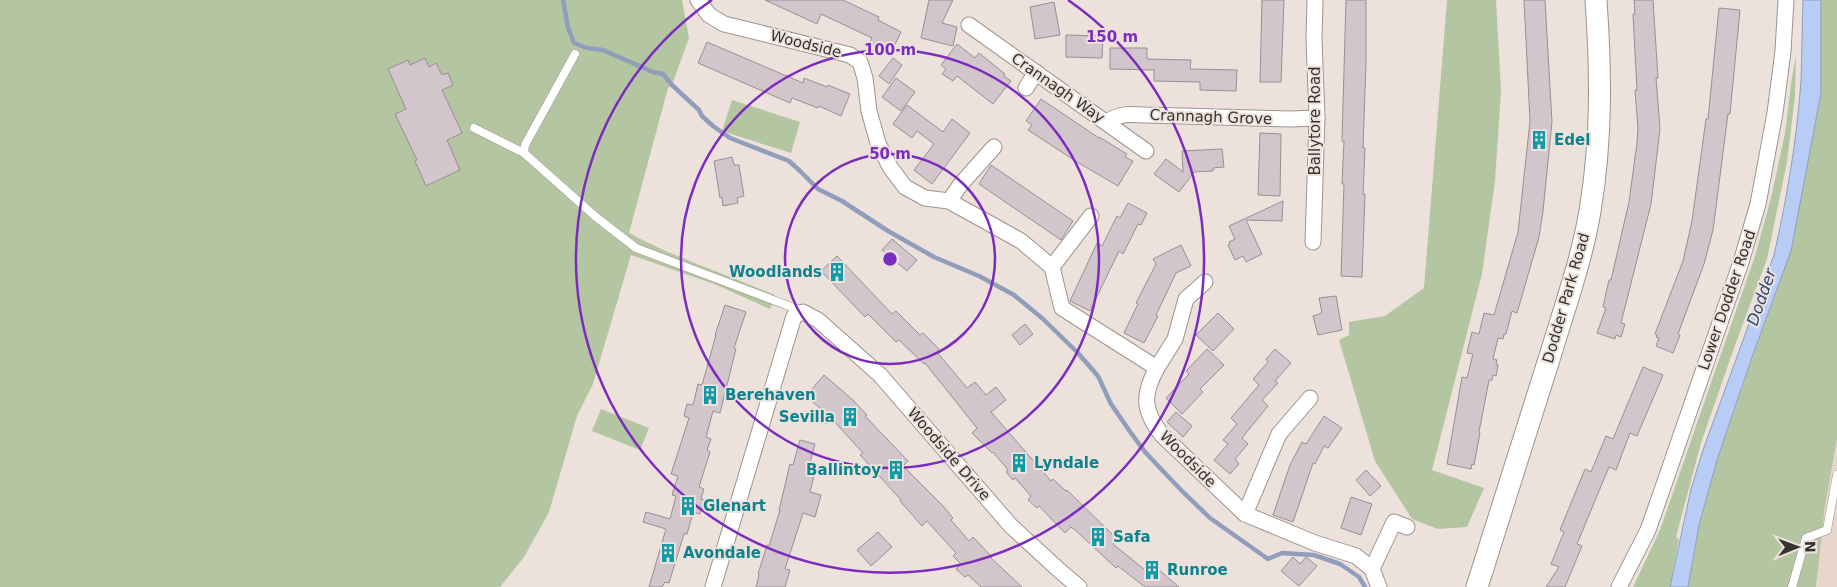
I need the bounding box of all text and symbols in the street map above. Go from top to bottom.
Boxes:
street label: Woodside [769,26,843,62]
text: 150 m [1086,28,1138,46]
text: 100 m [864,41,916,59]
street label: Crannagh Way [1008,49,1108,127]
street label: Ballytore Road [1306,66,1324,176]
street label: Crannagh Grove [1149,106,1273,128]
building icon: Edel [1528,129,1550,151]
place label: Edel [1554,131,1590,149]
text: 50 m [869,145,911,163]
street label: Lower Dodder Road [1695,227,1759,373]
street label: Dodder Park Road [1539,231,1593,365]
centre of rings [881,250,899,268]
building icon: Woodlands [826,261,848,283]
place label: Woodlands [729,263,822,281]
water label: Dodder [1743,265,1780,328]
building icon: Berehaven [699,384,721,406]
place label: Berehaven [725,386,816,404]
street label: Woodside Drive [904,404,994,504]
building icon: Sevilla [839,406,861,428]
place label: Sevilla [779,408,835,426]
street label: Woodside [1156,427,1220,491]
building icon: Lyndale [1008,452,1030,474]
place label: Lyndale [1034,454,1099,472]
building icon: Ballintoy [885,459,907,481]
place label: Ballintoy [806,461,881,479]
building icon: Glenart [677,495,699,517]
place label: Glenart [703,497,766,515]
north arrow [1772,522,1822,572]
building icon: Safa [1087,526,1109,548]
place label: Safa [1113,528,1151,546]
text: N [1802,541,1818,553]
building icon: Avondale [657,542,679,564]
place label: Avondale [683,544,761,562]
building icon: Runroe [1141,559,1163,581]
place label: Runroe [1167,561,1228,579]

